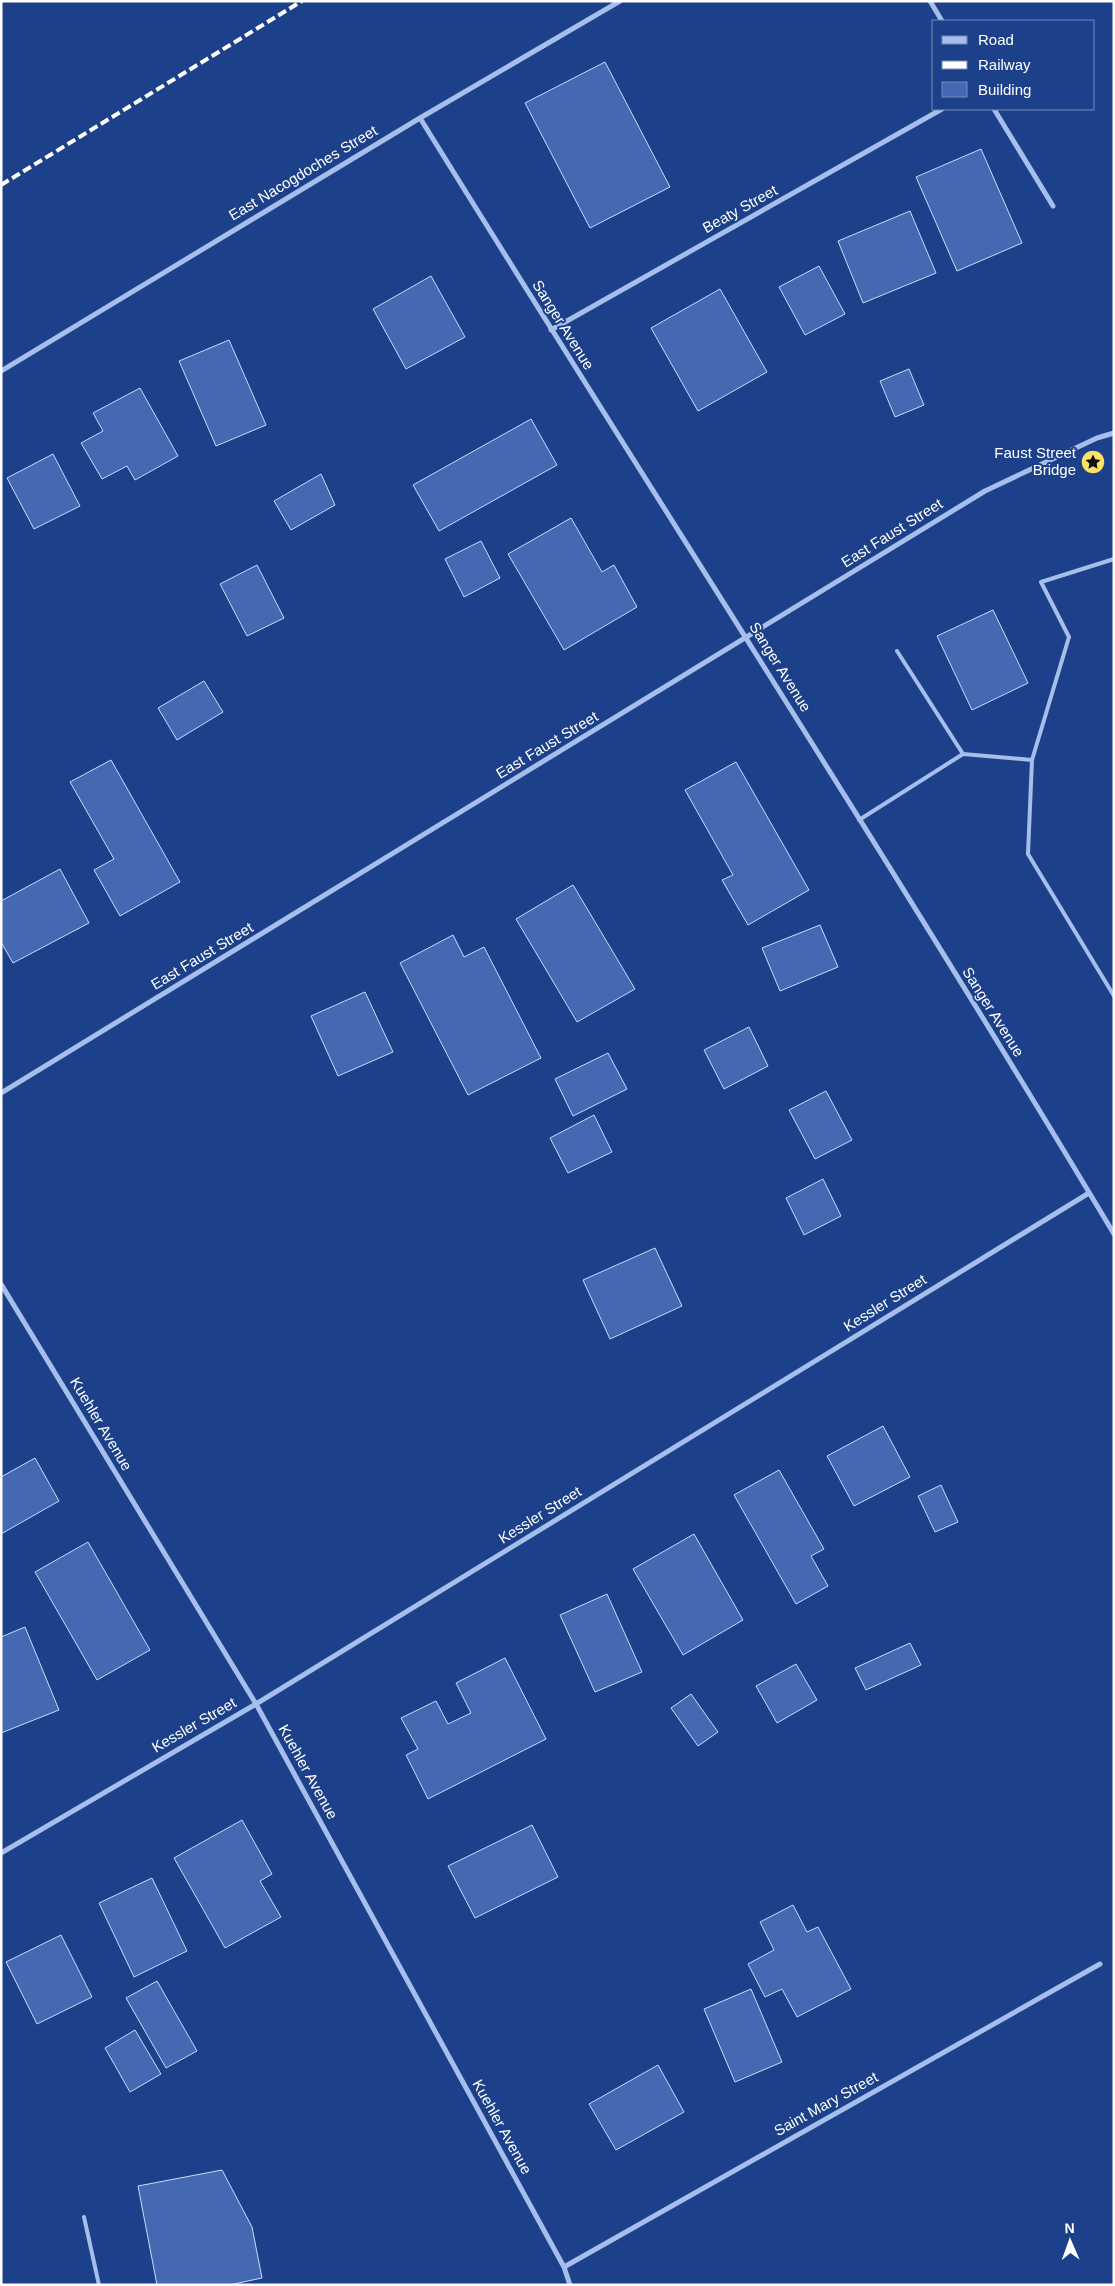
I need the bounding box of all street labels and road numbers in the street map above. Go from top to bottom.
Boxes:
street label: East Nacogdoches Street [225,121,381,224]
street label: Beaty Street [700,181,781,236]
street label: Sanger Avenue [529,277,598,373]
street label: East Faust Street [838,494,946,570]
street label: Sanger Avenue [746,619,815,715]
street label: East Faust Street [493,707,601,782]
street label: East Faust Street [148,918,256,993]
street label: Sanger Avenue [959,964,1028,1060]
street label: Kessler Street [840,1270,930,1335]
street label: Kuehler Avenue [67,1374,136,1473]
street label: Kessler Street [495,1482,585,1547]
street label: Kessler Street [149,1693,240,1755]
street label: Kuehler Avenue [275,1721,341,1822]
street label: Saint Mary Street [771,2068,881,2139]
street label: Kuehler Avenue [469,2076,535,2177]

